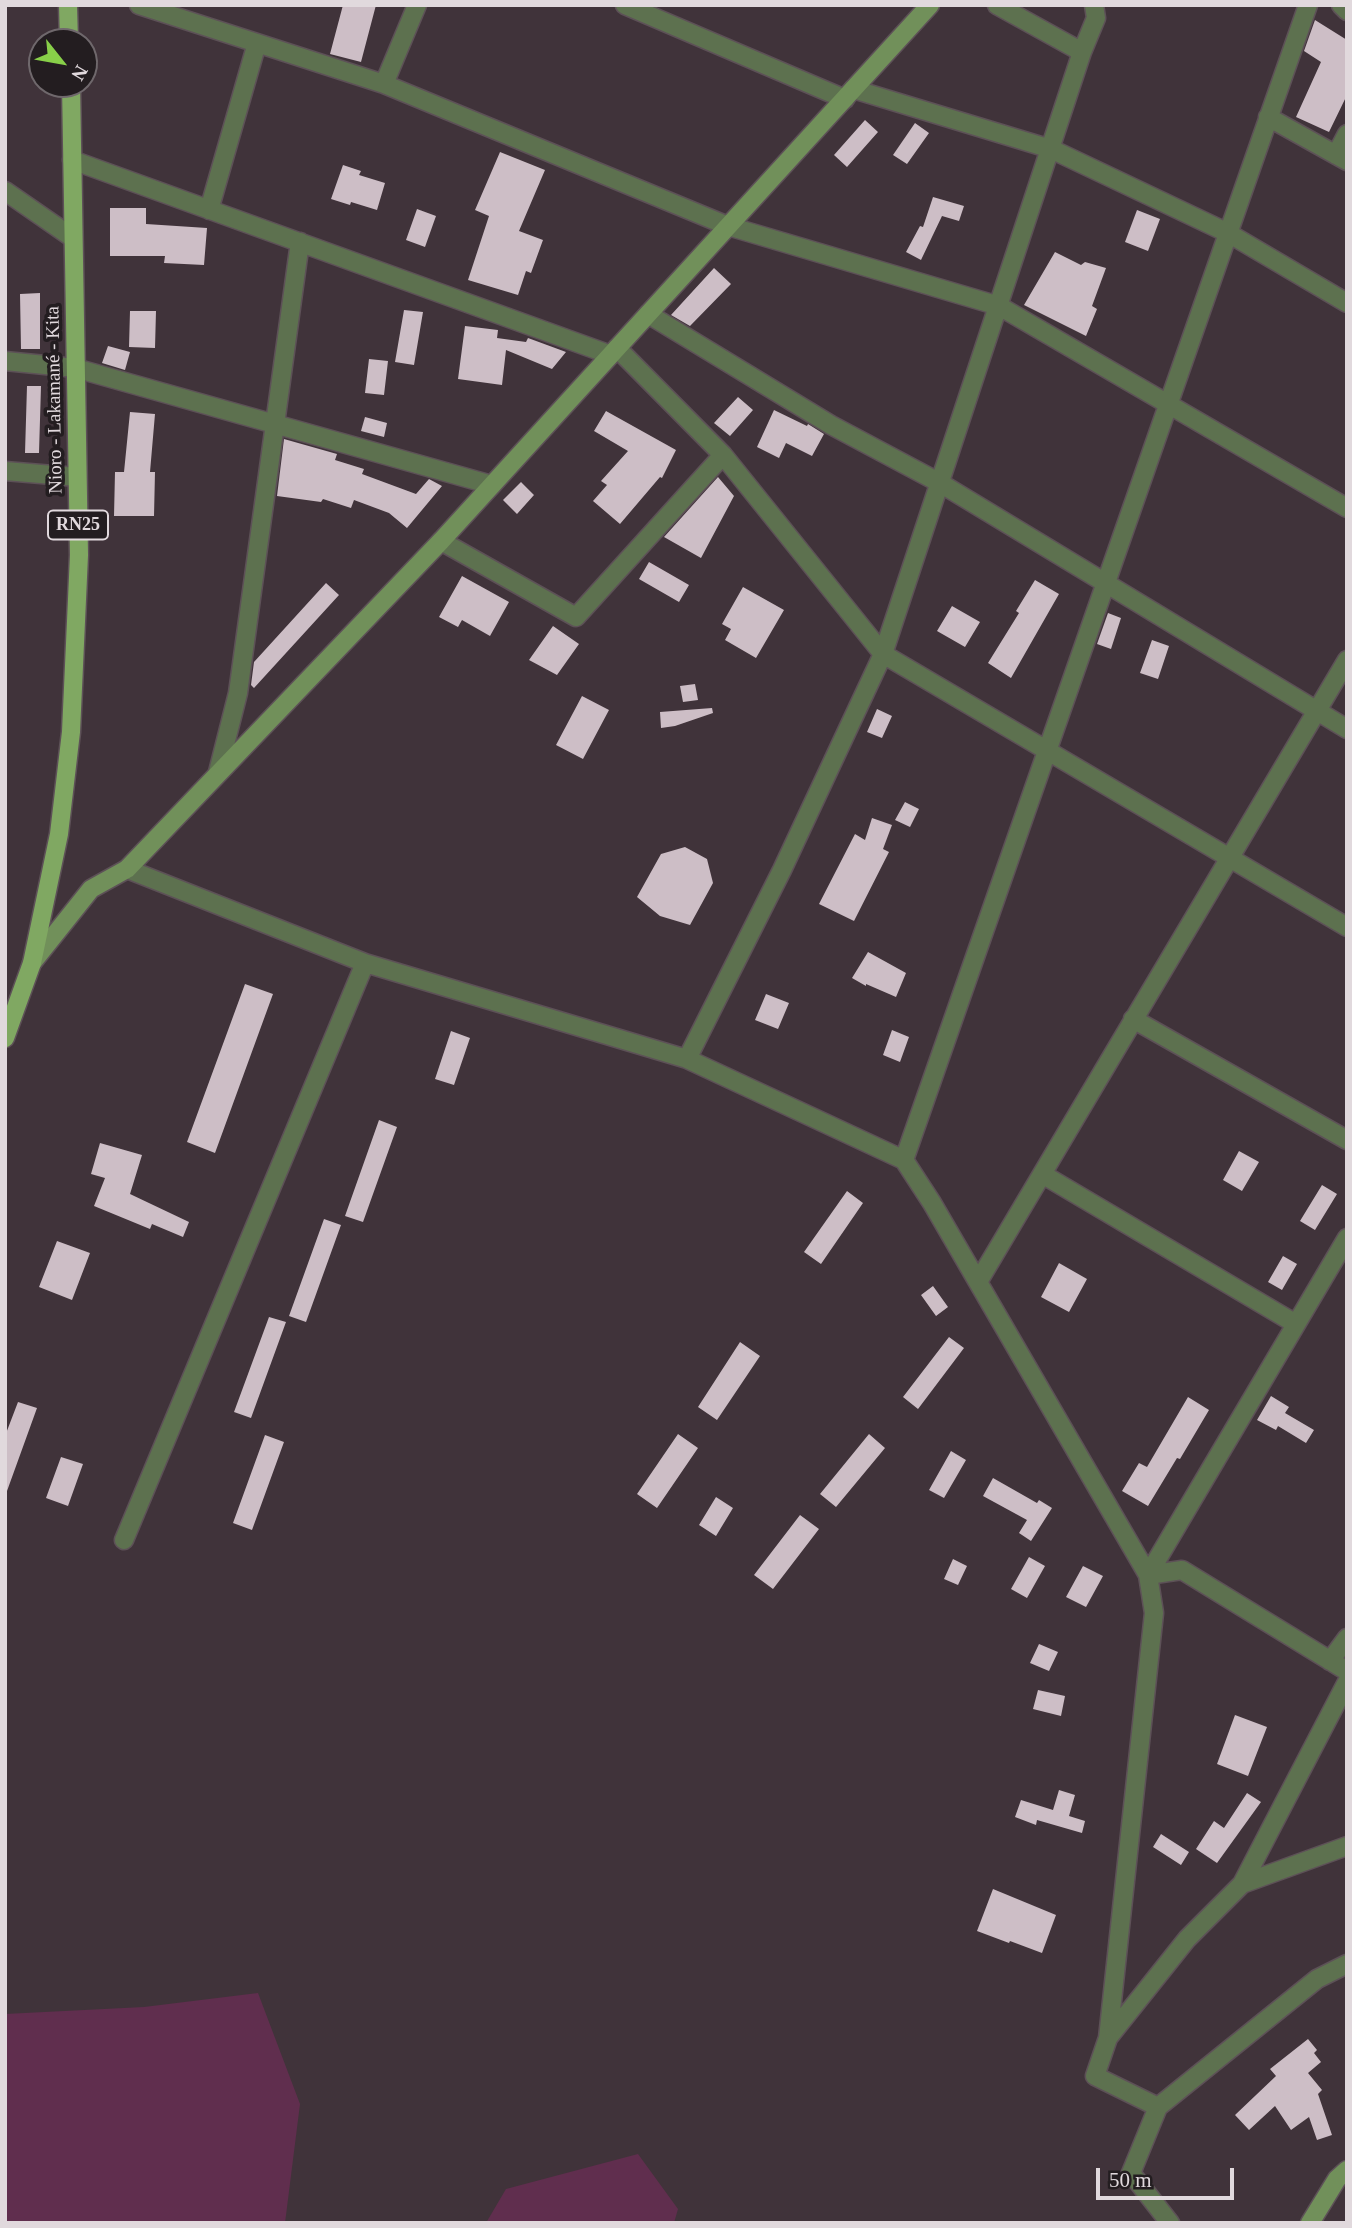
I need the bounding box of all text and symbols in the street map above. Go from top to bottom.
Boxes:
north arrow [28,28,98,98]
text: N [67,62,92,84]
street label: Nioro - Lakamané - Kita [42,306,68,494]
road number: RN25 [48,510,108,540]
scale bar [1100,2154,1238,2198]
text: 50 m [1109,2168,1152,2192]

